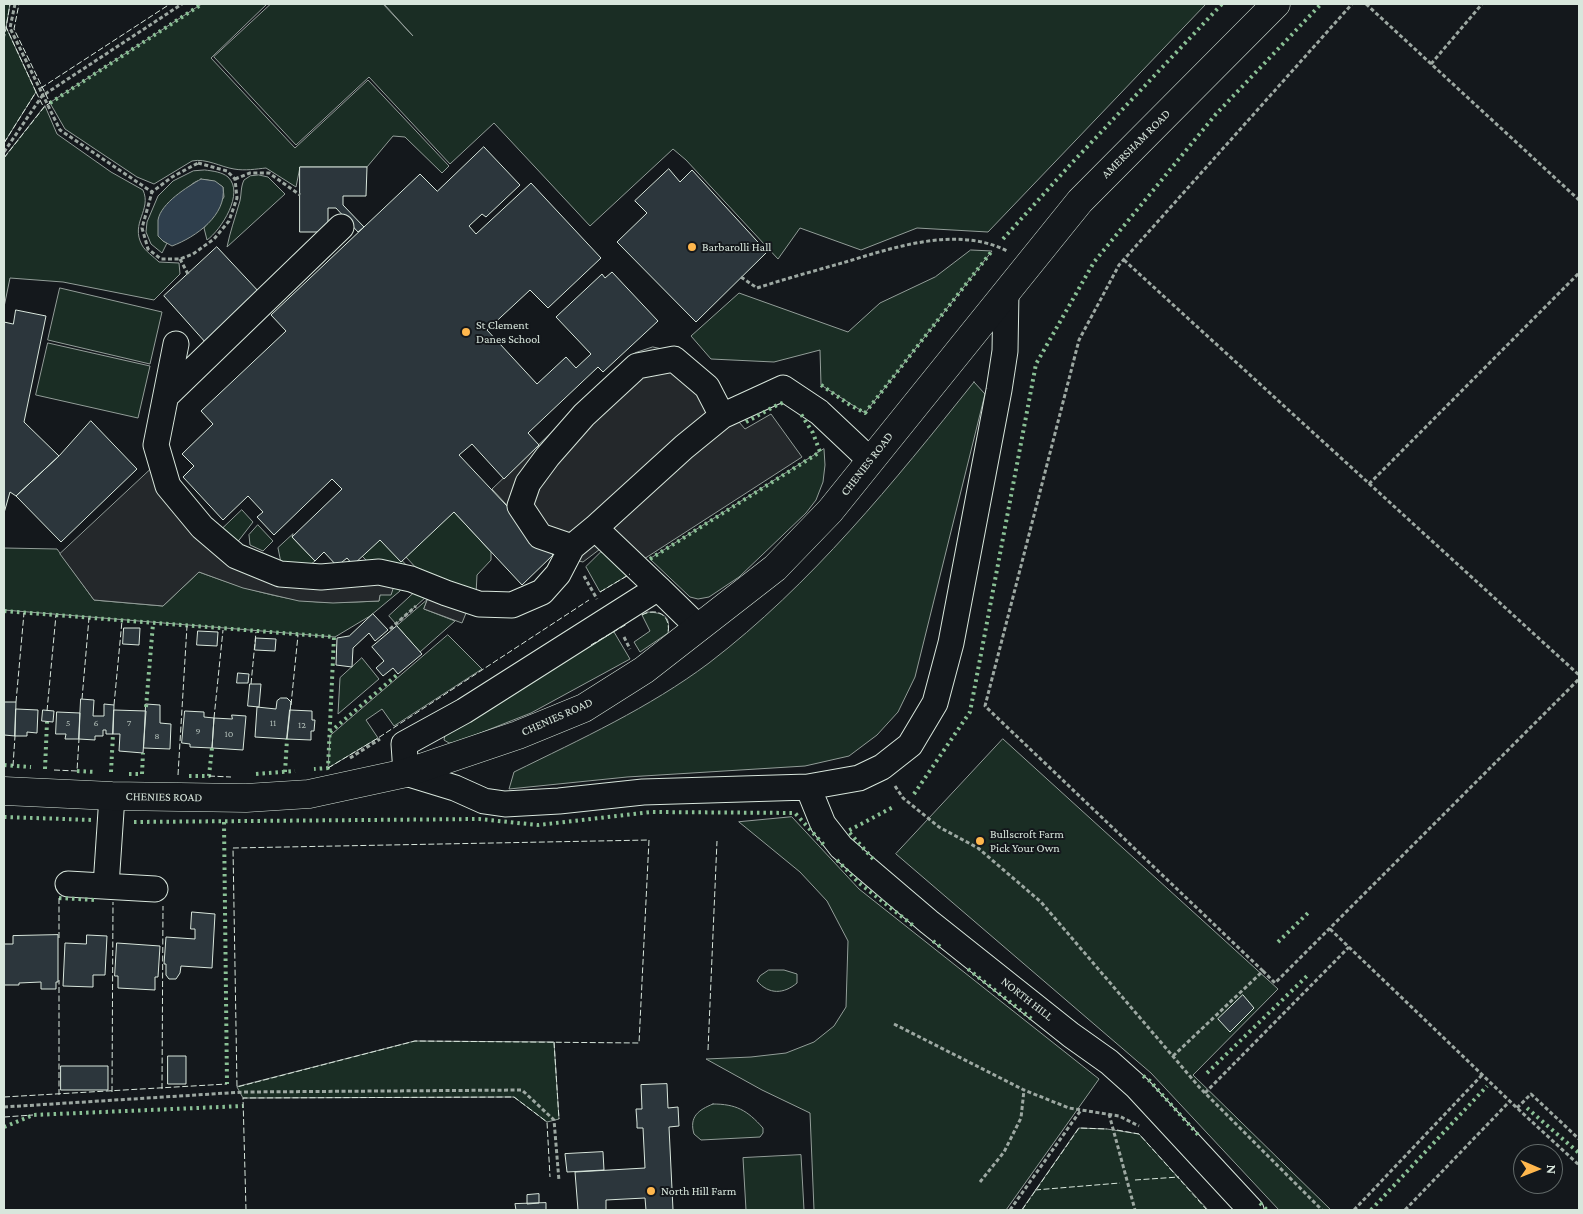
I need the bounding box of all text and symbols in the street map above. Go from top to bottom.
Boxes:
street label: AMERSHAM ROAD [1099,107,1173,181]
place label: Barbarolli Hall [702,240,771,254]
marker: Barbarolli Hall [686,241,698,253]
place label: St Clement Danes School [476,318,540,346]
marker: St Clement Danes School [460,326,472,338]
street label: CHENIES ROAD [838,429,896,499]
street label: CHENIES ROAD [519,695,595,739]
house number: 5 [66,717,70,729]
house number: 6 [93,717,99,729]
house number: 7 [127,717,131,729]
house number: 11 [270,717,276,729]
house number: 12 [298,719,306,731]
house number: 9 [195,725,201,737]
house number: 10 [225,728,233,740]
house number: 8 [154,730,160,742]
street label: CHENIES ROAD [126,789,202,805]
place label: Bullscroft Farm Pick Your Own [990,827,1064,855]
marker: Bullscroft Farm Pick Your Own [974,835,986,847]
street label: NORTH HILL [998,974,1056,1024]
north arrow [1513,1144,1563,1194]
text: N [1544,1164,1560,1174]
place label: North Hill Farm [661,1184,736,1198]
marker: North Hill Farm [645,1185,657,1197]

